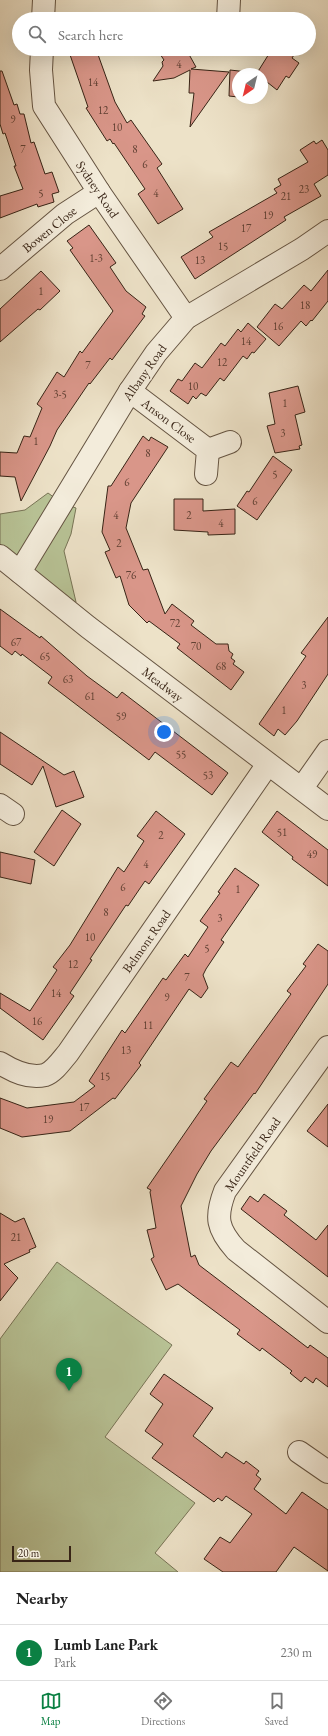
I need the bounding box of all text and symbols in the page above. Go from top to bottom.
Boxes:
search box [12,12,316,56]
icon: search [26,23,48,45]
text: Search here [58,25,123,44]
house number: 4 [176,57,182,71]
north arrow [232,68,268,104]
house number: 14 [88,75,99,89]
house number: 12 [98,103,109,117]
house number: 9 [10,112,16,126]
house number: 10 [112,120,122,134]
house number: 7 [20,142,26,156]
house number: 8 [132,142,138,156]
street label: Sydney Road [72,157,123,222]
house number: 6 [142,157,148,171]
house number: 23 [299,182,309,196]
house number: 5 [38,186,44,200]
house number: 4 [153,186,159,200]
house number: 21 [281,189,291,203]
street label: Bowen Close [19,202,80,256]
house number: 19 [263,208,274,222]
house number: 17 [241,221,252,235]
house number: 15 [218,239,228,253]
house number: 1-3 [89,251,103,265]
house number: 13 [195,253,205,267]
house number: 1 [38,284,44,298]
house number: 18 [300,298,310,312]
house number: 16 [273,319,284,333]
house number: 14 [241,334,252,348]
street label: Albany Road [118,340,170,405]
house number: 12 [217,355,228,369]
house number: 7 [85,358,91,372]
house number: 10 [188,379,198,393]
house number: 3-5 [53,387,67,401]
street label: Anson Close [137,394,199,446]
house number: 1 [282,396,288,410]
house number: 3 [280,426,286,440]
house number: 1 [33,434,39,448]
house number: 8 [145,446,151,460]
house number: 5 [272,467,278,481]
house number: 6 [124,475,130,489]
house number: 6 [252,494,258,508]
house number: 4 [113,508,119,522]
house number: 2 [186,508,192,522]
house number: 4 [218,516,224,530]
house number: 2 [116,536,122,550]
house number: 76 [126,568,137,582]
house number: 72 [170,616,181,630]
house number: 67 [11,635,22,649]
house number: 70 [191,639,201,653]
house number: 65 [40,649,50,663]
house number: 68 [216,659,226,673]
street label: Meadway [139,663,187,706]
house number: 63 [63,672,73,686]
house number: 3 [301,678,307,692]
house number: 61 [85,689,95,703]
house number: 1 [281,703,287,717]
house number: 59 [116,709,127,723]
your location [154,722,174,742]
house number: 55 [176,747,186,761]
house number: 53 [203,768,213,782]
house number: 51 [277,825,287,839]
house number: 2 [158,828,164,842]
house number: 49 [307,847,318,861]
house number: 4 [143,857,149,871]
house number: 6 [120,880,126,894]
house number: 1 [235,882,241,896]
house number: 8 [103,905,109,919]
street label: Belmont Road [118,906,175,976]
house number: 3 [217,911,223,925]
house number: 10 [85,930,95,944]
house number: 5 [204,941,210,955]
house number: 12 [68,957,79,971]
house number: 7 [184,970,190,984]
house number: 14 [51,986,62,1000]
house number: 9 [164,990,170,1004]
house number: 16 [32,1014,43,1028]
house number: 11 [143,1018,153,1032]
house number: 13 [121,1043,131,1057]
house number: 15 [100,1069,110,1083]
house number: 17 [79,1100,90,1114]
house number: 19 [43,1112,54,1126]
street label: Mountfield Road [220,1113,285,1195]
house number: 21 [11,1230,21,1244]
pin: 1 [56,1358,82,1391]
scale bar [12,1544,71,1563]
text: 20 m [18,1546,39,1560]
text: Nearby [16,1587,68,1609]
text: Lumb Lane Park [54,1635,158,1654]
text: 1 [26,1644,32,1661]
text: 230 m [281,1644,312,1661]
text: Park [54,1654,76,1671]
tab: Map [40,1690,62,1728]
tab: Directions [141,1690,185,1728]
tab: Saved [265,1690,288,1728]

